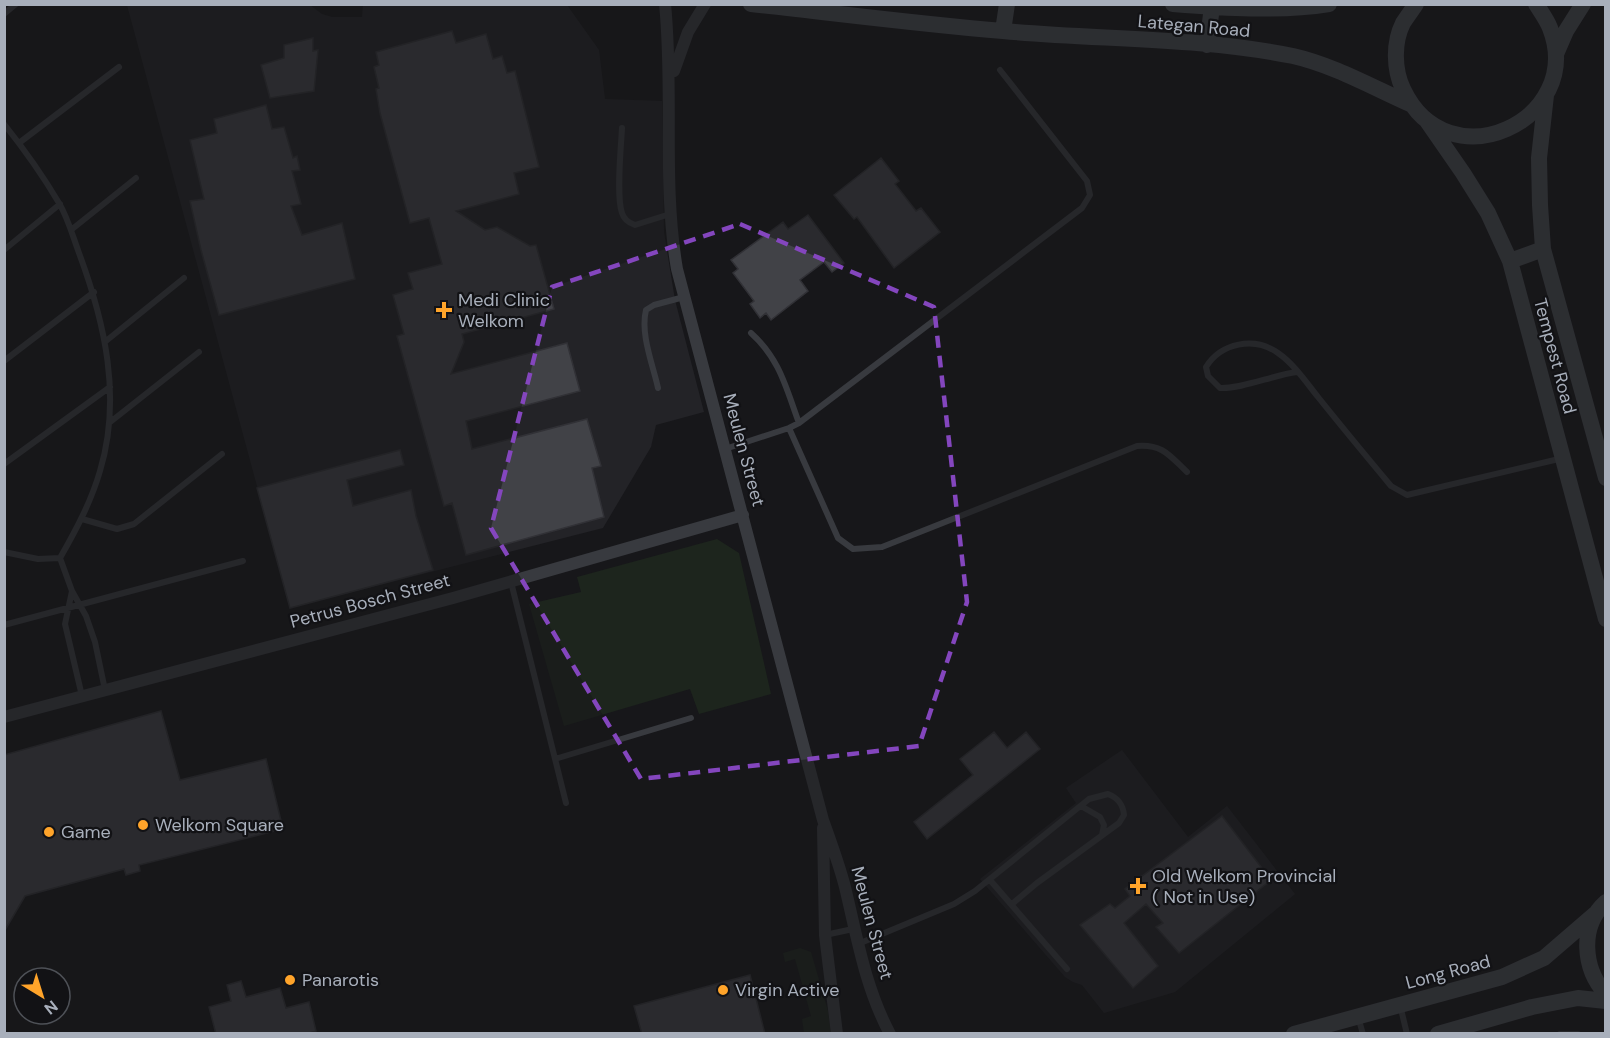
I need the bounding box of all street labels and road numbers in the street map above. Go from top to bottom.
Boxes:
street label: Lategan Road [1137,9,1251,43]
street label: Tempest Road [1528,296,1582,416]
street label: Meulen Street [717,391,771,509]
street label: Petrus Bosch Street [287,568,453,634]
street label: Meulen Street [845,864,899,982]
street label: Long Road [1403,949,1493,995]

